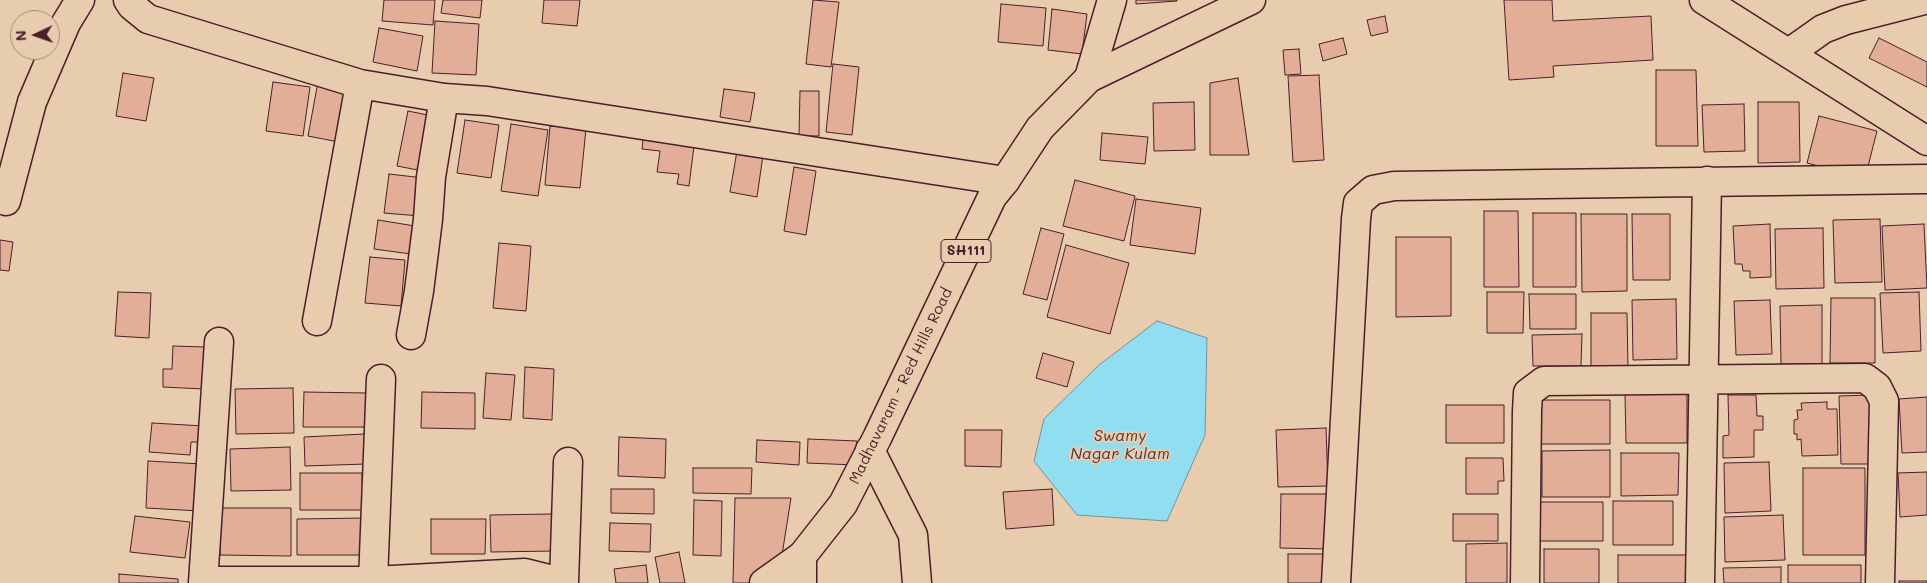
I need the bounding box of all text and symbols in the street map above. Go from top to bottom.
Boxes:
north arrow [10,10,60,60]
text: N [11,30,30,42]
road number: SH111 [941,240,991,262]
street label: Madhavaram - Red Hills Road [846,285,956,487]
water label: Swamy Nagar Kulam [1070,426,1170,464]

